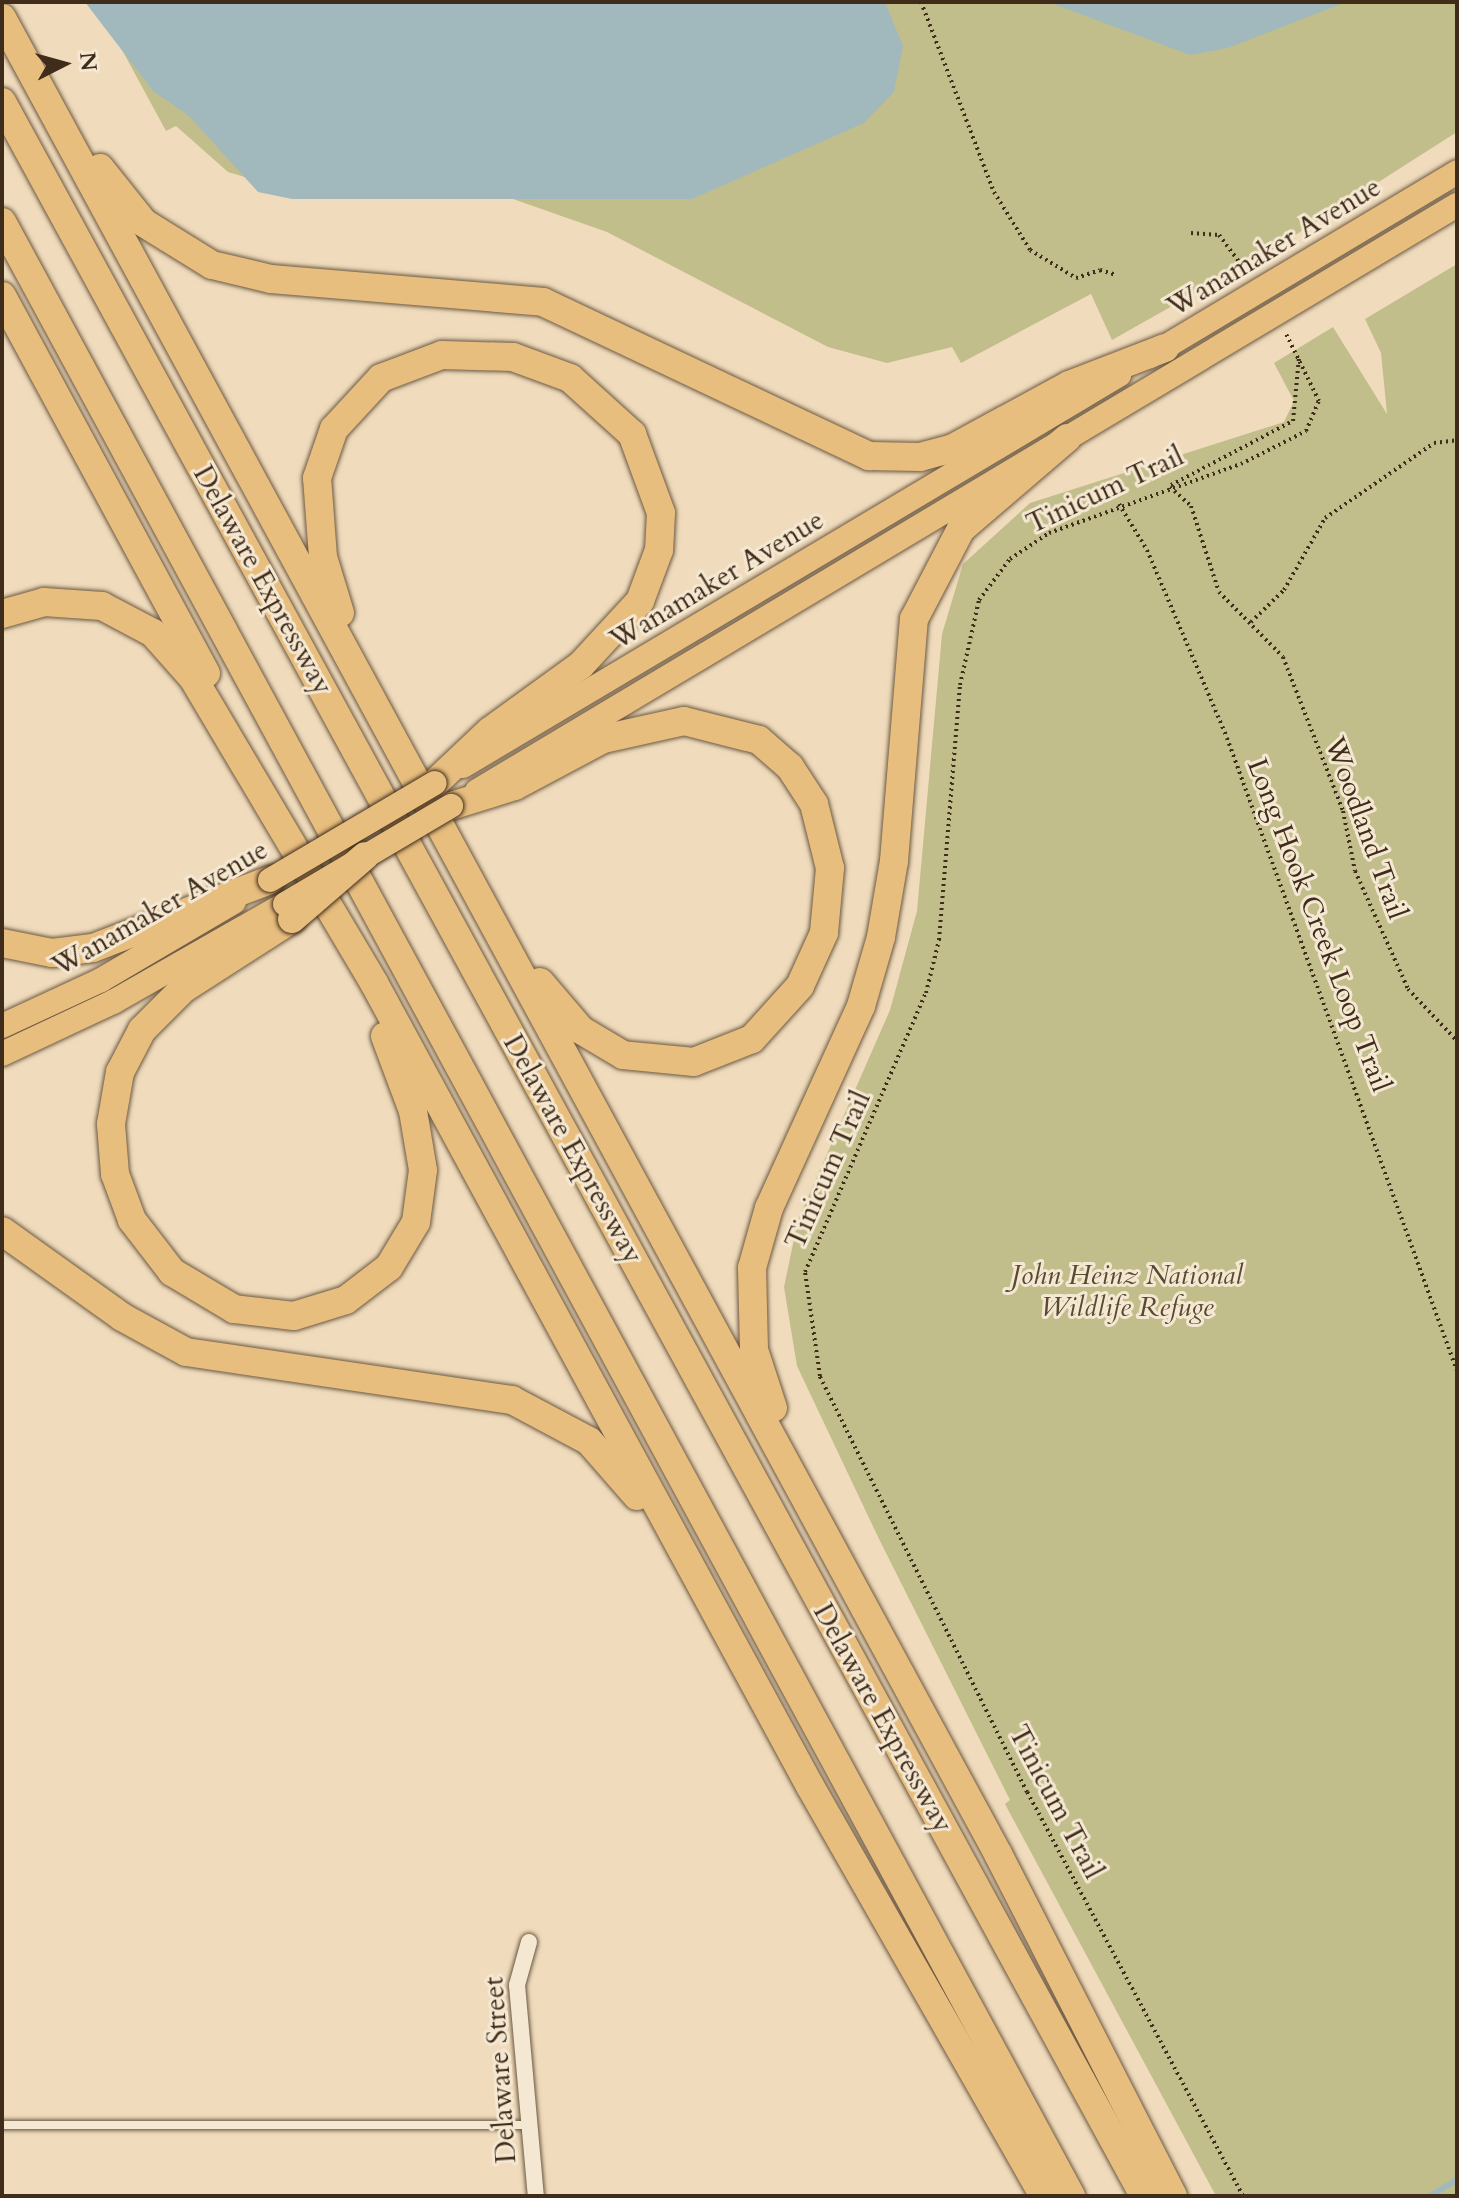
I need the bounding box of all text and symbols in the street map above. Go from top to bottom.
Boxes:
north arrow [24,24,104,104]
text: N [72,50,104,73]
street label: Wanamaker Avenue [1161,170,1387,324]
street label: Tinicum Trail [1021,439,1189,541]
street label: Delaware Expressway [186,460,340,700]
street label: Wanamaker Avenue [604,503,830,657]
street label: Woodland Trail [1317,732,1415,924]
street label: Long Hook Creek Loop Trail [1240,754,1398,1096]
street label: Wanamaker Avenue [46,833,274,983]
street label: Delaware Expressway [496,1029,650,1269]
street label: Tinicum Trail [778,1086,878,1254]
park label: John Heinz National Wildlife Refuge [1011,1258,1243,1324]
street label: Delaware Expressway [806,1598,960,1838]
street label: Tinicum Trail [1001,1719,1111,1885]
street label: Delaware Street [477,1976,523,2164]

